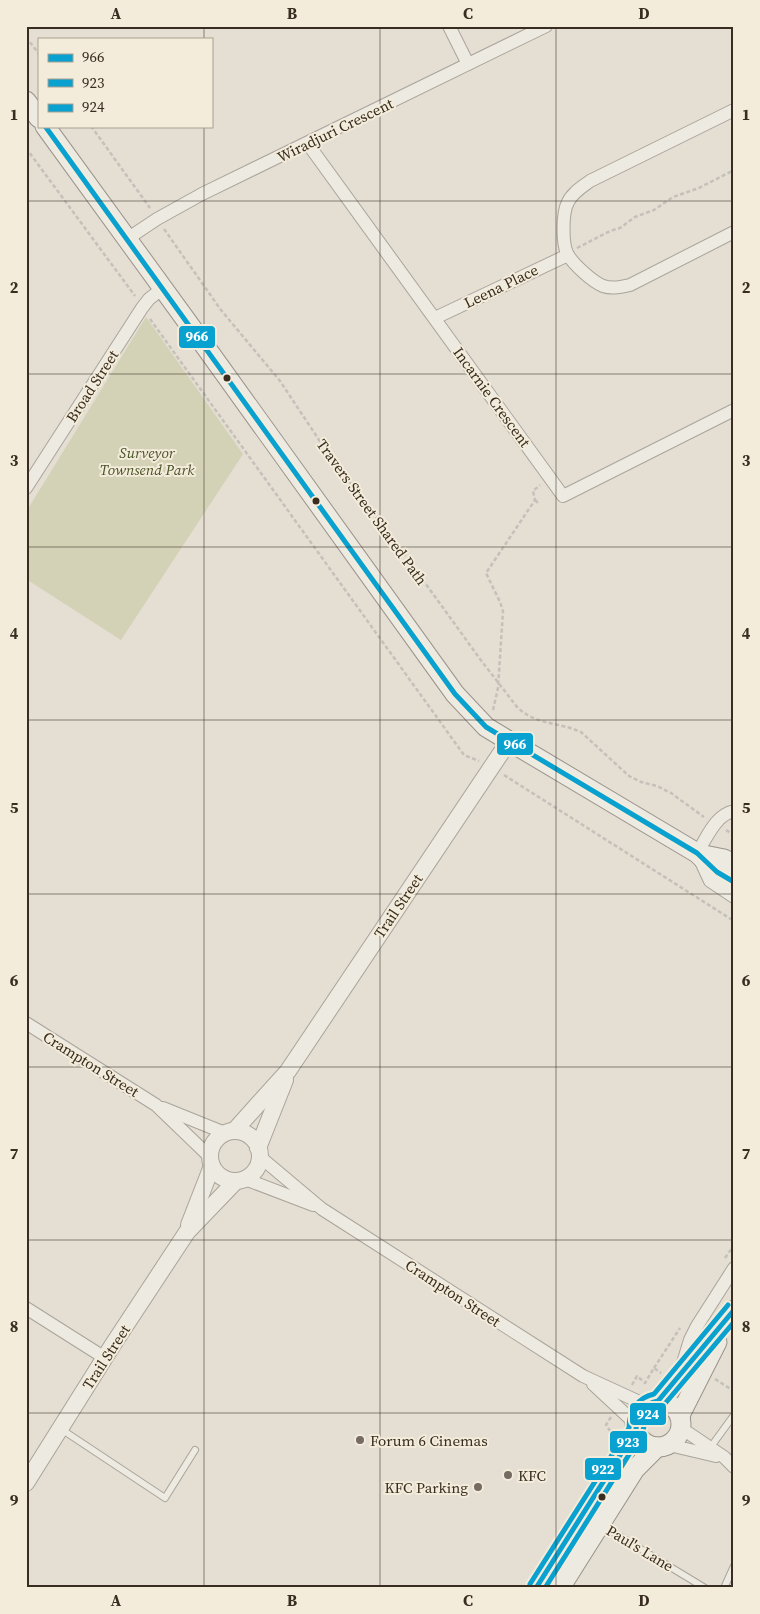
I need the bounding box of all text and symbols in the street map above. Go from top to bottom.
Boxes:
text: A [111,2,122,24]
text: B [287,2,298,24]
text: C [463,2,473,24]
text: D [638,2,650,24]
legend [38,38,212,128]
text: 966 [82,46,105,67]
text: 923 [82,72,105,93]
street label: Wiradjuri Crescent [273,93,397,167]
text: 924 [82,96,105,117]
text: 1 [10,103,18,125]
text: 1 [742,103,750,125]
street label: Leena Place [460,259,542,313]
text: 2 [10,276,19,298]
text: 2 [742,276,751,298]
line badge: 966 [178,325,216,349]
text: 966 [186,326,209,346]
street label: Incarnie Crescent [448,343,536,452]
street label: Broad Street [61,346,123,426]
unlabelled marker [222,373,232,383]
street label: Travers Street Shared Path [312,435,432,589]
park label: Surveyor Townsend Park [100,442,195,480]
text: 3 [10,449,19,471]
text: 3 [742,449,751,471]
unlabelled marker [311,496,321,506]
text: 4 [10,622,19,644]
text: 4 [742,622,751,644]
line badge: 966 [496,732,534,756]
text: 966 [504,734,527,754]
text: 5 [10,796,19,818]
text: 5 [742,796,751,818]
street label: Trail Street [369,870,427,942]
text: 6 [10,969,19,991]
text: 6 [742,969,751,991]
street label: Crampton Street [39,1026,143,1102]
text: 7 [10,1142,19,1164]
text: 7 [742,1142,751,1164]
street label: Crampton Street [401,1254,505,1332]
text: 8 [10,1315,18,1337]
text: 8 [742,1315,750,1337]
street label: Trail Street [77,1320,135,1394]
line badge: 924 [629,1402,667,1426]
text: 924 [637,1404,660,1424]
place label: Forum 6 Cinemas [370,1430,488,1451]
line badge: 923 [609,1430,648,1454]
text: 923 [617,1432,640,1452]
marker: Forum 6 Cinemas [354,1434,366,1446]
line badge: 922 [584,1457,622,1481]
text: 922 [592,1459,615,1479]
place label: KFC [518,1465,546,1486]
marker: KFC [502,1469,514,1481]
place label: KFC Parking [384,1477,468,1498]
marker: KFC Parking [472,1481,484,1493]
text: 9 [10,1489,19,1511]
text: 9 [742,1489,751,1511]
unlabelled marker [597,1492,607,1502]
street label: Paul's Lane [602,1520,678,1576]
text: A [111,1589,122,1611]
text: B [287,1589,298,1611]
text: C [463,1589,473,1611]
text: D [638,1589,650,1611]

